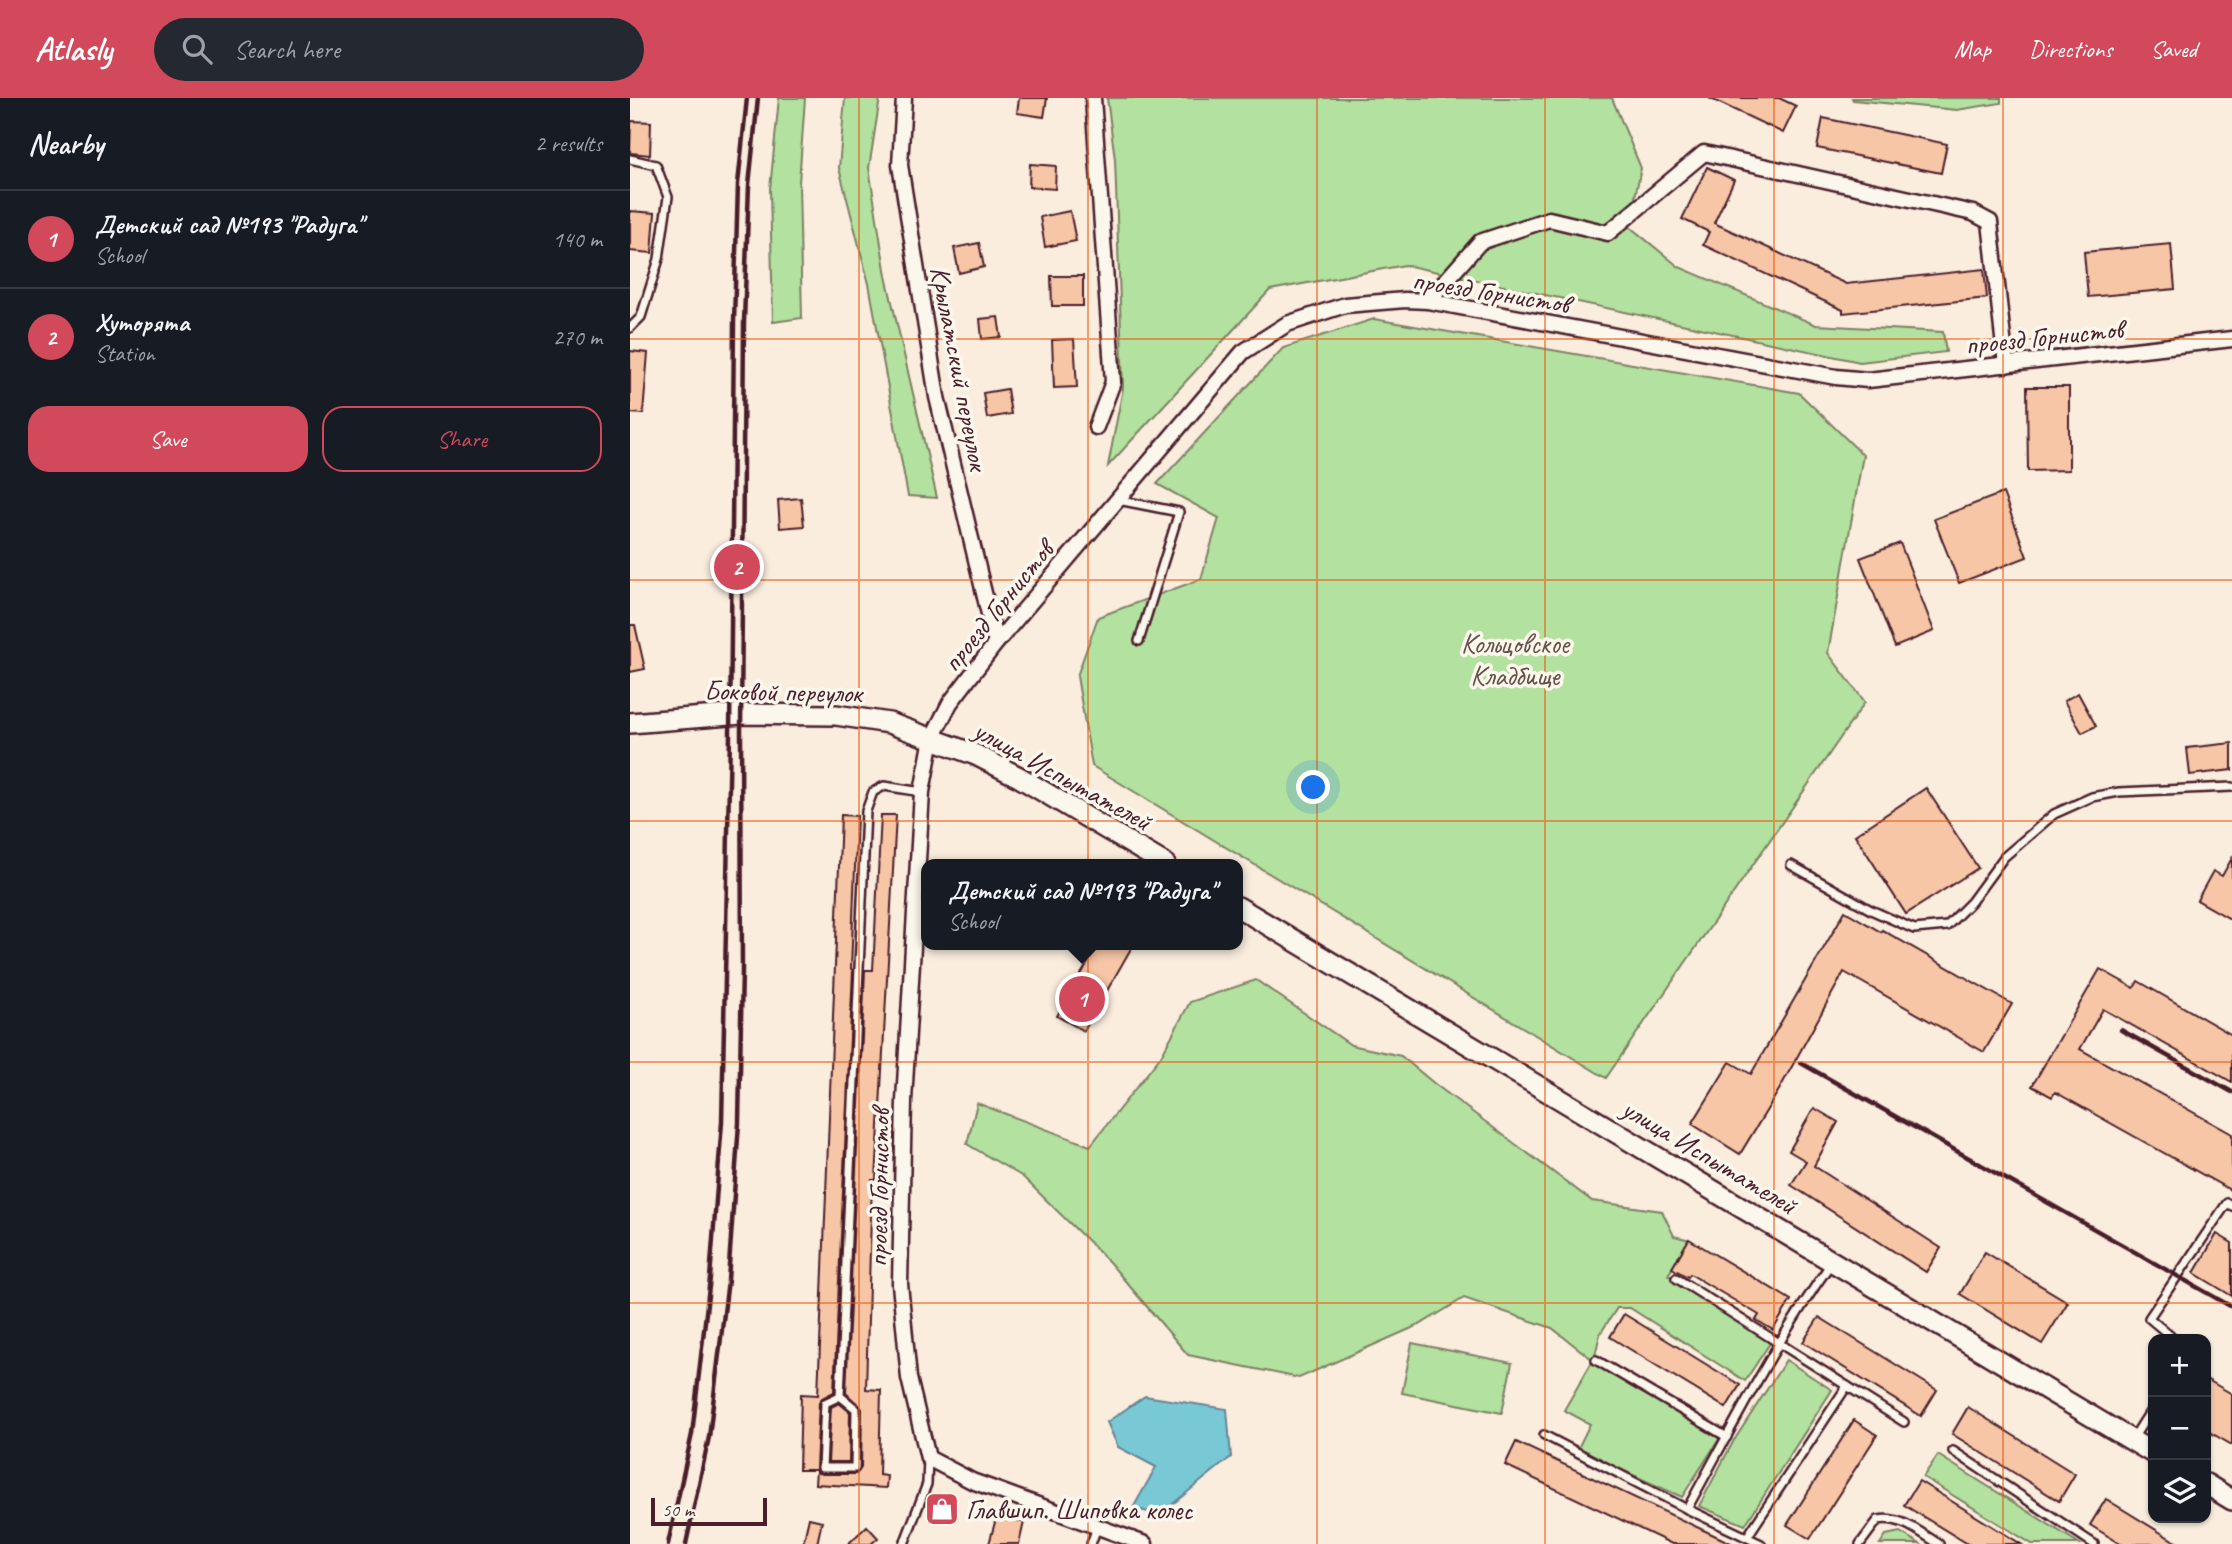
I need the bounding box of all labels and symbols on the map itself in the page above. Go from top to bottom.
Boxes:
street label: проезд Горнистов [1410,262,1577,322]
street label: Крылатский переулок [923,263,997,476]
street label: проезд Горнистов [1964,310,2130,362]
street label: проезд Горнистов [934,530,1064,679]
pin: 2 [714,541,760,593]
park label: Кольцовское Кладбище [1461,626,1571,693]
street label: Боковой переулок [704,673,865,710]
street label: улица Испытателей [966,711,1159,839]
your location [1296,770,1330,804]
pin: 1 [1059,973,1105,1025]
street label: улица Испытателей [1614,1089,1805,1223]
street label: проезд Горнистов [860,1103,897,1267]
shop icon: Главшип. Шиповка колес [923,1490,961,1528]
place label: Главшип. Шиповка колес [966,1492,1194,1527]
scale bar [651,1495,766,1527]

